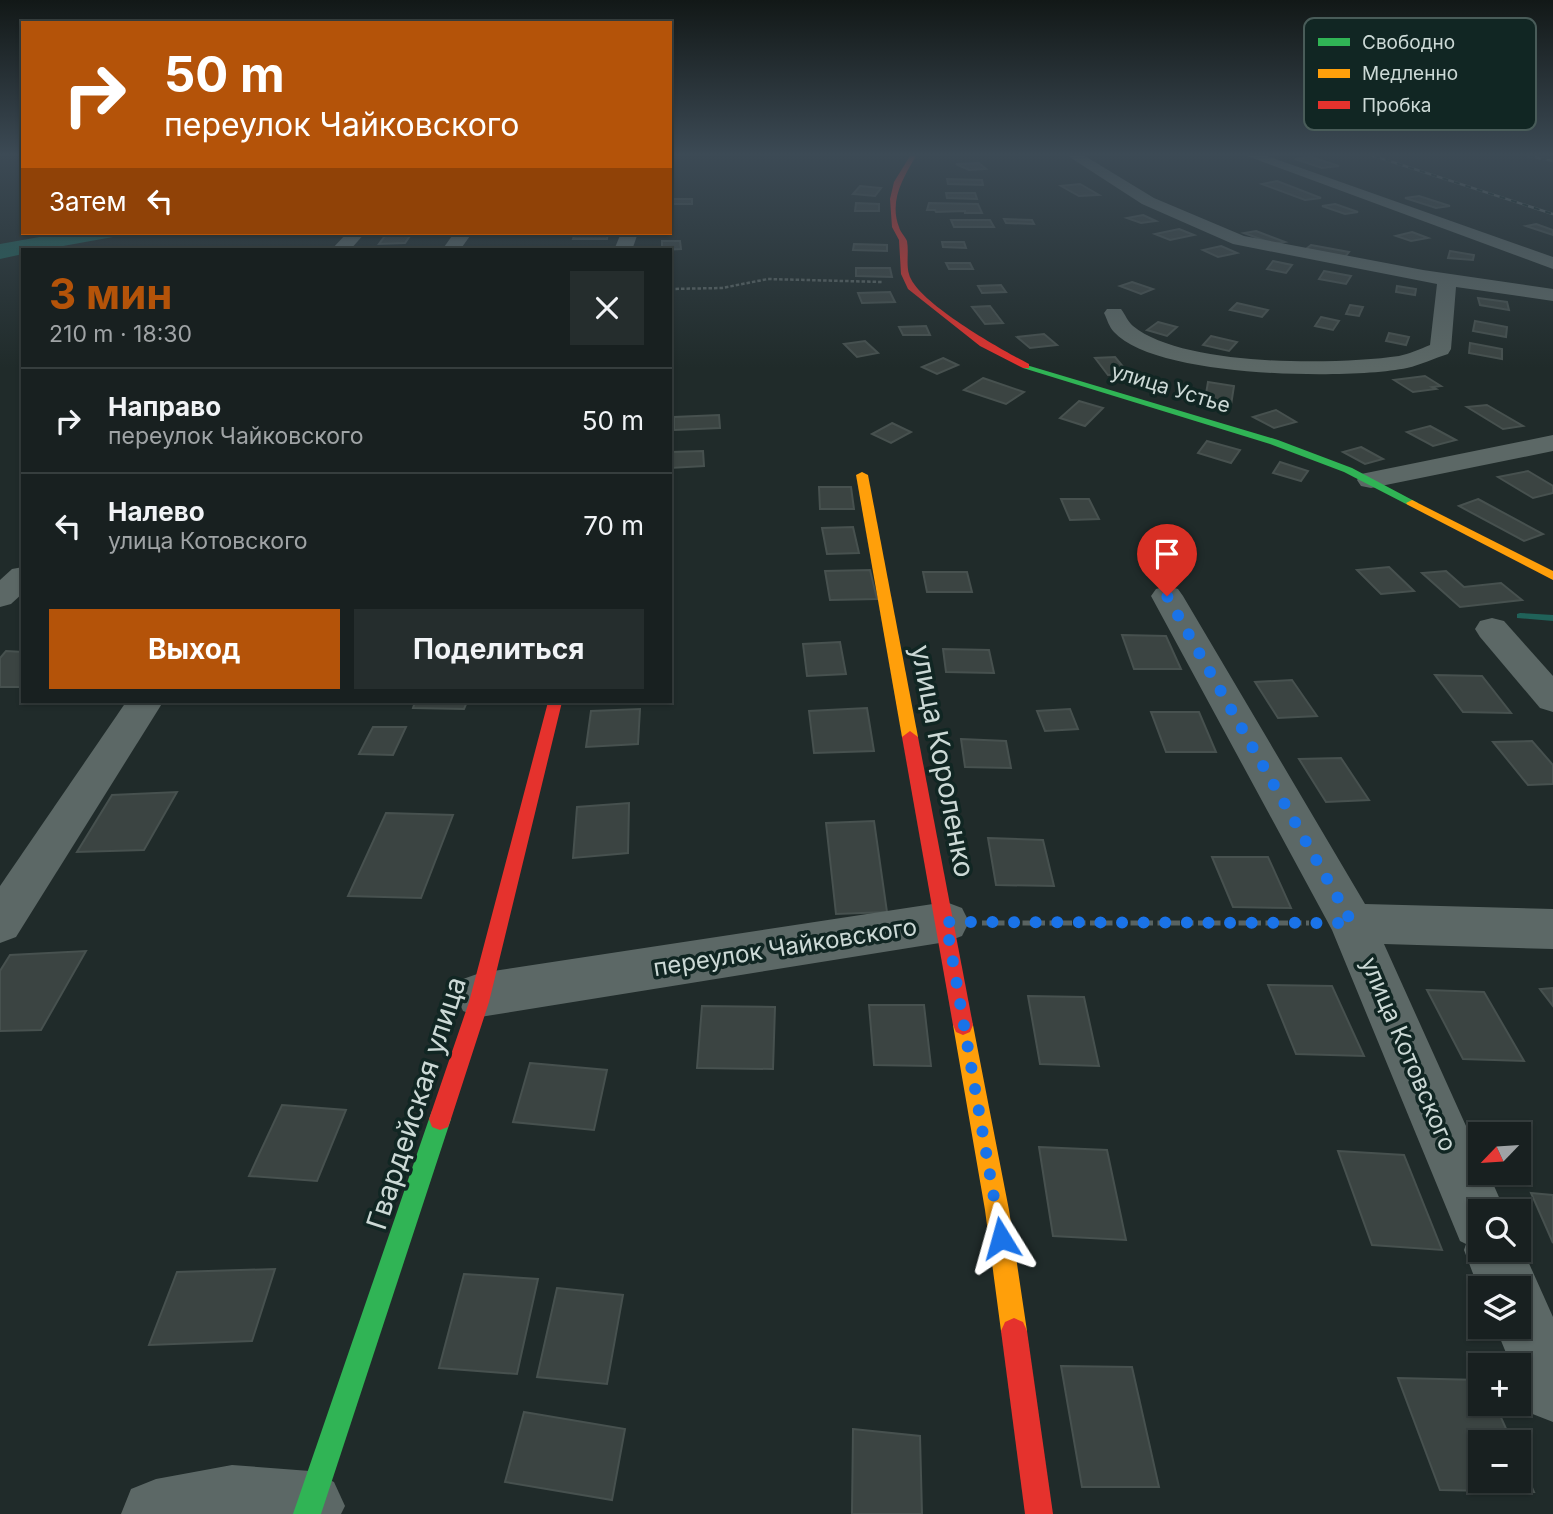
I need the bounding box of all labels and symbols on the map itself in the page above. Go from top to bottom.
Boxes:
legend [1304,18,1536,130]
text: Свободно [1362,31,1455,54]
text: Медленно [1362,62,1458,85]
text: Пробка [1362,94,1431,117]
street label: улица Устье [1108,358,1234,418]
pin [1137,524,1197,596]
street label: улица Короленко [904,642,982,880]
street label: переулок Чайковского [651,912,919,982]
street label: улица Котовского [1355,952,1463,1156]
street label: Гвардейская улица [359,972,473,1234]
north arrow [1468,1122,1531,1185]
position arrow [964,1201,1038,1275]

